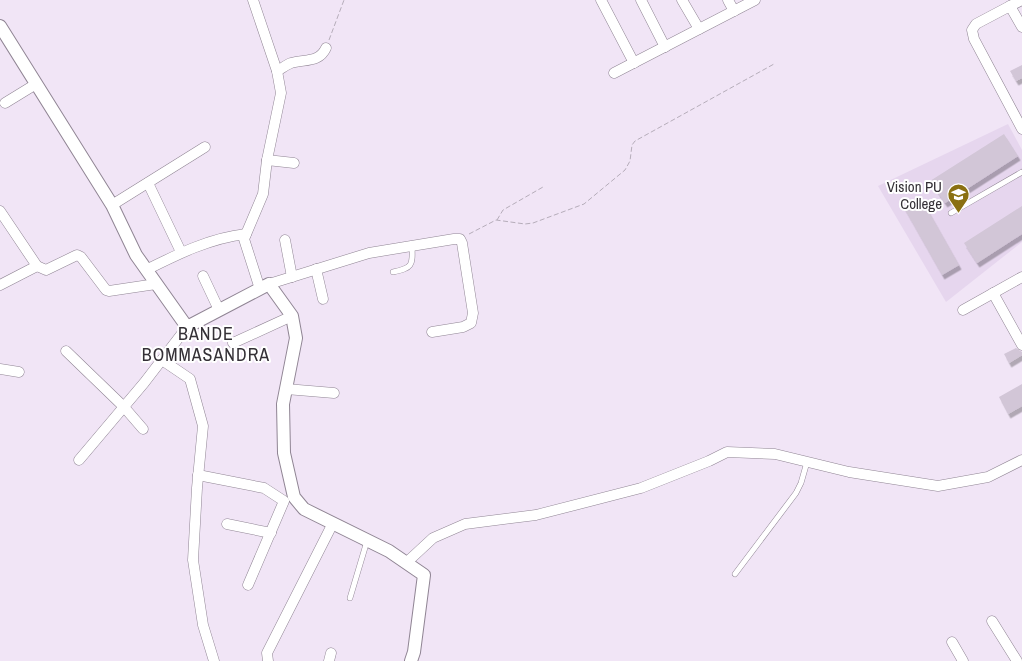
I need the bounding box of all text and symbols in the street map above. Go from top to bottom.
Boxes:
place label: Vision PU College [887,176,942,214]
school or university icon: Vision PU College [946,183,970,214]
district label: BANDE BOMMASANDRA [142,321,270,367]

